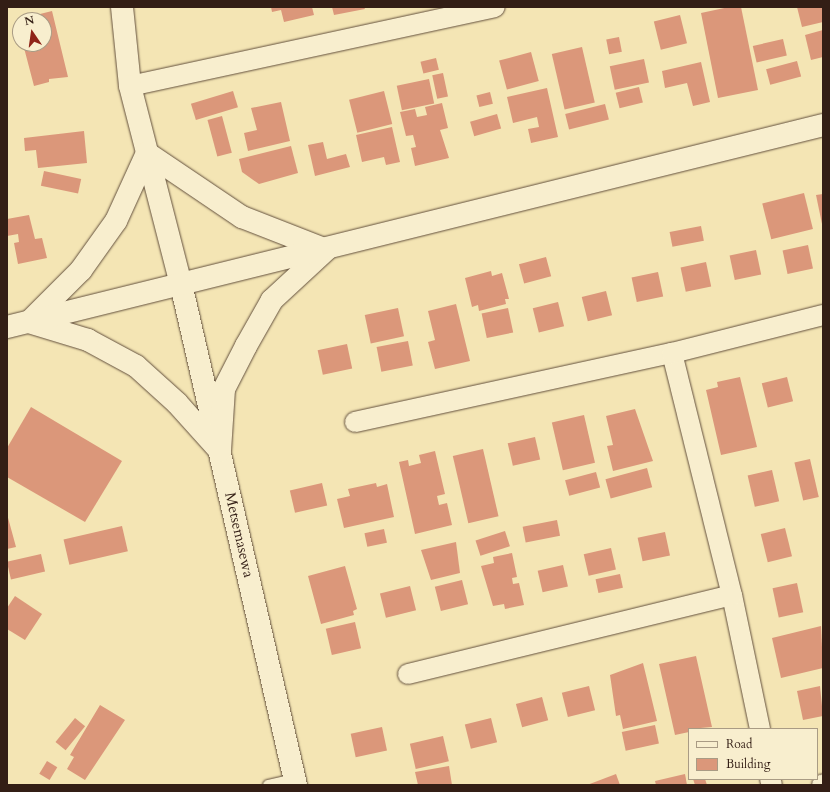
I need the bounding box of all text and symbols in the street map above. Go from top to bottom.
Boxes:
north arrow [12,12,52,52]
text: N [23,12,36,29]
street label: Metsemasewa [220,491,258,579]
legend [688,728,818,780]
text: Road [726,736,752,752]
text: Building [726,756,770,772]

